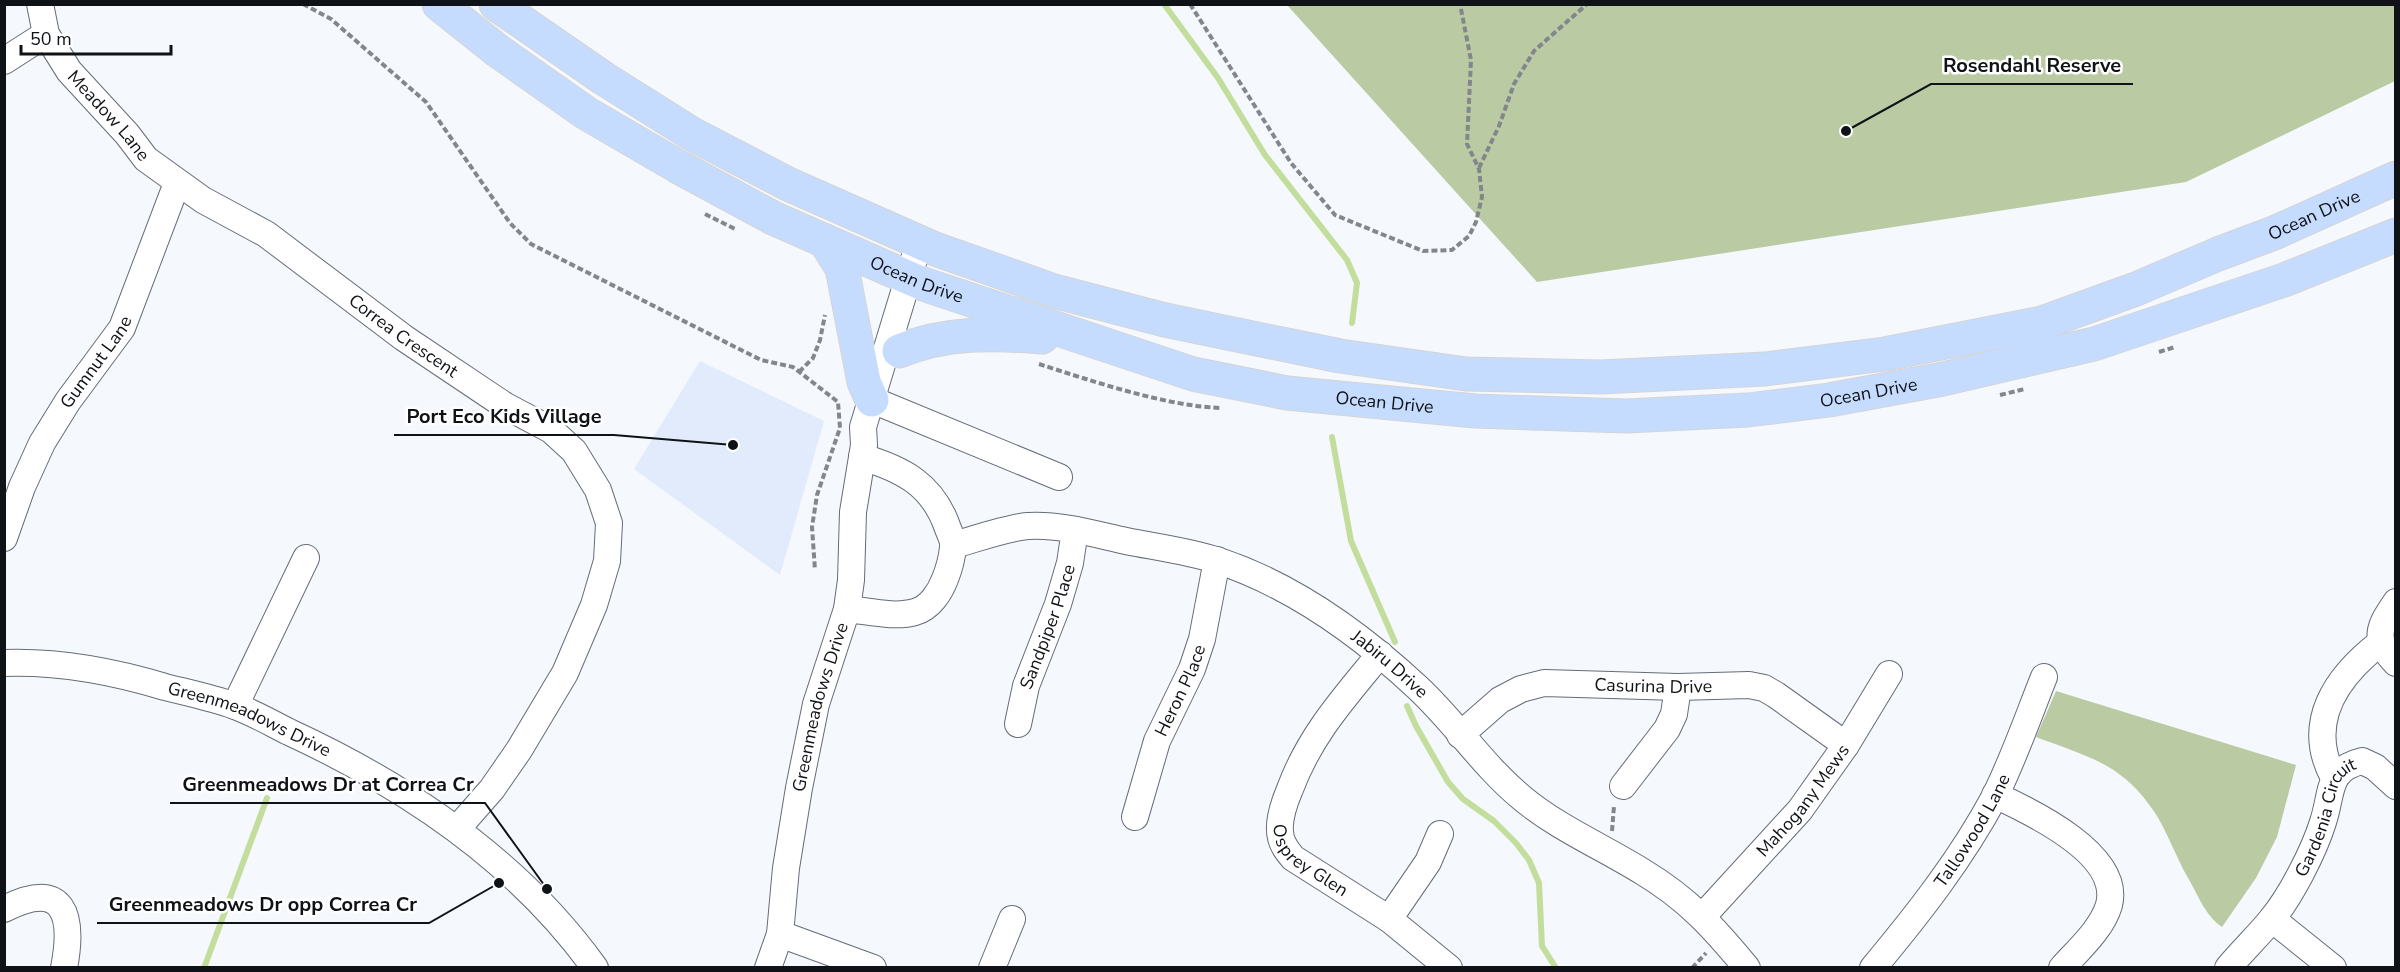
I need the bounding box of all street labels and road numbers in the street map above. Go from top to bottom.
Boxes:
street label: Meadow Lane [62,65,155,166]
street label: Ocean Drive [2264,184,2364,246]
street label: Ocean Drive [866,250,967,309]
street label: Correa Crescent [344,288,463,383]
street label: Gumnut Lane [55,313,137,413]
street label: Ocean Drive [1819,372,1919,413]
street label: Ocean Drive [1334,386,1435,419]
street label: Sandpiper Place [1014,562,1081,693]
street label: Greenmeadows Drive [786,619,854,794]
street label: Jabiru Drive [1346,624,1434,703]
street label: Heron Place [1149,641,1211,740]
street label: Casurina Drive [1594,673,1713,699]
street label: Greenmeadows Drive [165,676,335,762]
street label: Mahogany Mews [1751,739,1855,862]
street label: Gardenia Circuit [2289,752,2360,881]
street label: Tallowood Lane [1929,770,2016,892]
street label: Osprey Glen [1268,823,1353,902]

